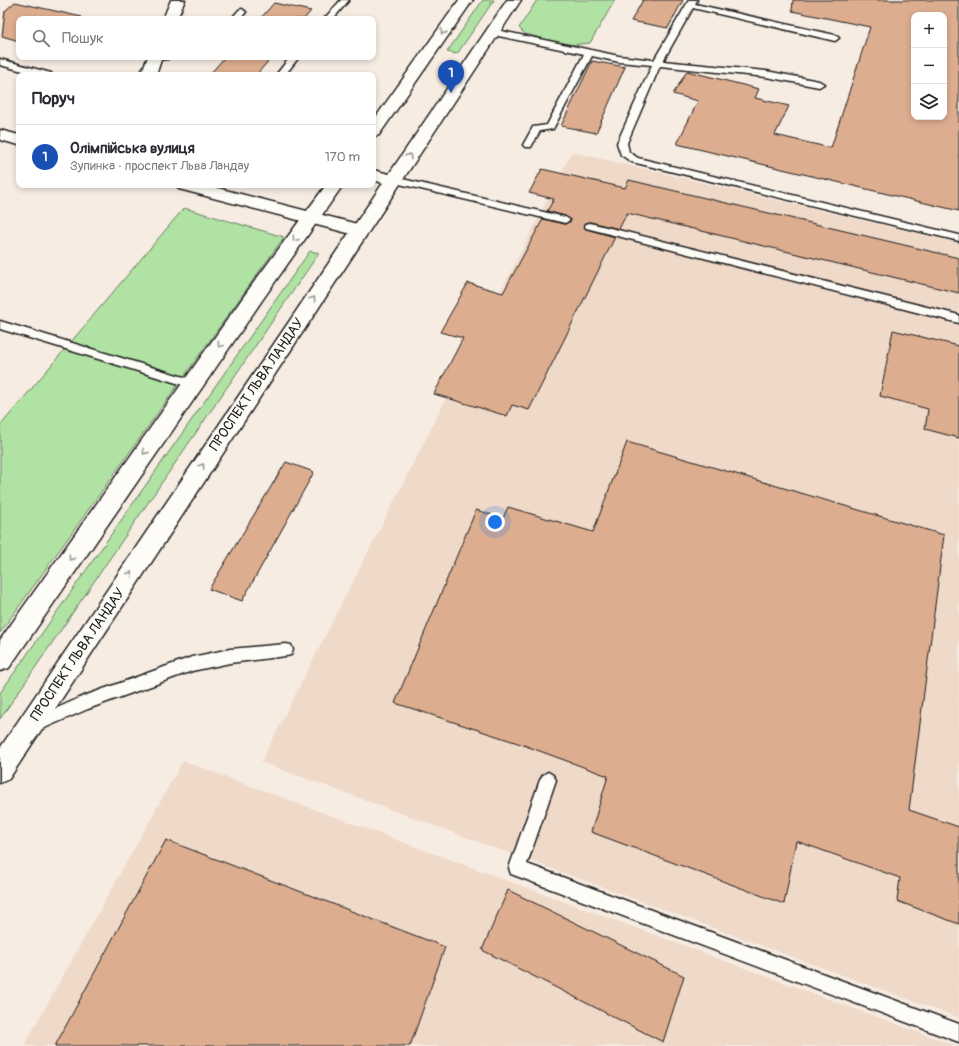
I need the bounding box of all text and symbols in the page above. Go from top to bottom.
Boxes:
map controls [911,12,947,120]
button: + [911,12,947,48]
search box [16,16,376,60]
icon: search [30,27,52,49]
one-way arrow [440,28,448,35]
text: Пошук [62,29,104,48]
button: − [911,48,947,84]
pin: 1 [438,60,464,93]
button: layers [911,84,947,120]
text: Поруч [32,88,75,109]
text: Олімпійська вулиця [70,139,195,158]
text: 1 [42,149,48,165]
text: 170 m [325,149,360,165]
one-way arrow [404,154,411,161]
text: Зупинка · проспект Льва Ландау [70,158,249,174]
one-way arrow [292,235,300,242]
one-way arrow [308,296,316,303]
street label: ПРОСПЕКТ ЛЬВА ЛАНДАУ [206,314,308,454]
one-way arrow [217,341,225,348]
one-way arrow [143,447,150,454]
one-way arrow [197,463,205,470]
your location [485,512,505,532]
one-way arrow [68,554,76,561]
one-way arrow [125,571,133,578]
street label: ПРОСПЕКТ ЛЬВА ЛАНДАУ [27,584,129,724]

